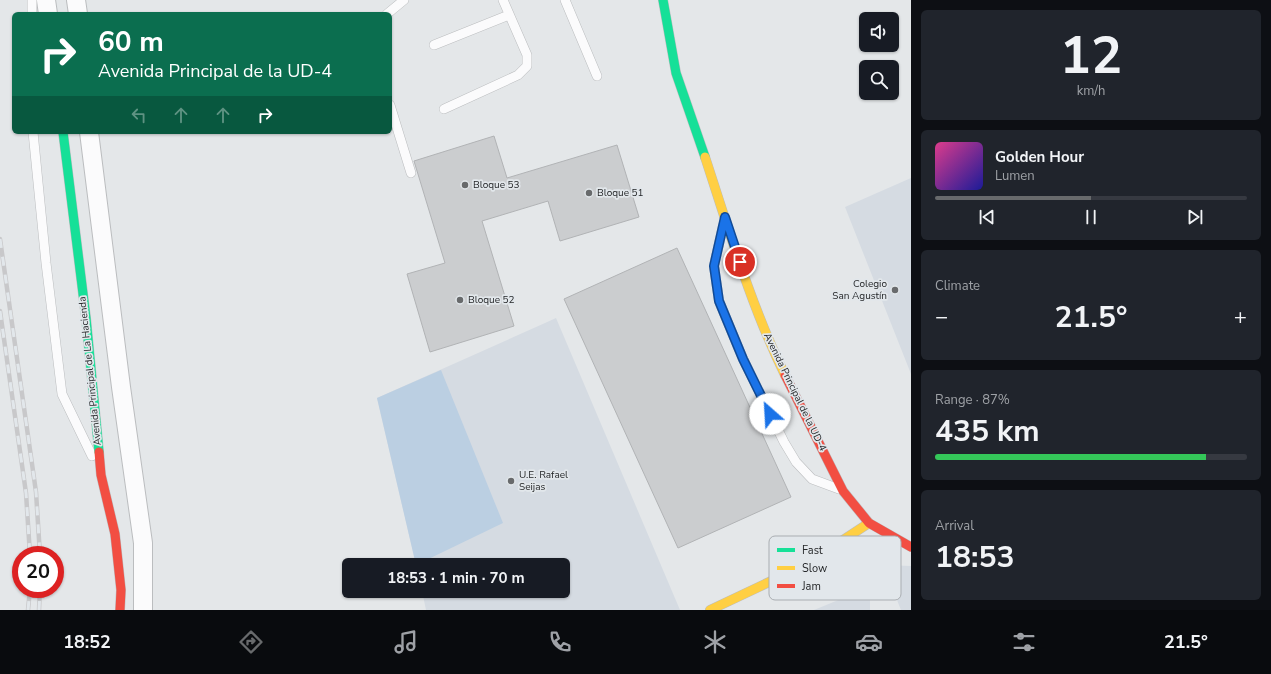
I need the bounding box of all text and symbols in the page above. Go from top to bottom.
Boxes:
map controls [859,12,899,100]
button: sound [859,12,899,52]
text: 12 [1060,20,1122,91]
text: 60 m [98,23,164,61]
icon: right [32,28,84,80]
text: Avenida Principal de la UD-4 [98,59,332,83]
button: search [859,60,899,100]
text: km/h [1077,82,1105,100]
icon: left [128,104,150,126]
icon: ahead [170,104,192,126]
icon: ahead [212,104,234,126]
icon: right [254,104,276,126]
text: Golden Hour [995,147,1084,167]
text: Lumen [995,167,1035,185]
place label: Bloque 53 [473,178,520,192]
marker: Bloque 53 [460,180,470,190]
place label: Bloque 51 [597,186,644,200]
marker: Bloque 51 [584,188,594,198]
icon: previous [976,206,998,228]
icon: pause [1080,206,1102,228]
icon: next [1184,206,1206,228]
pin [723,245,757,279]
icon: arrive [729,251,751,273]
place label: Colegio San Agustín [832,277,887,303]
text: Climate [935,277,980,295]
marker: Colegio San Agustín [890,285,900,295]
place label: Bloque 52 [468,293,515,307]
marker: Bloque 52 [455,295,465,305]
street label: Avenida Principal de La Hacienda [75,296,105,446]
text: 21.5° [1055,297,1127,338]
text: − [935,302,948,332]
text: + [1234,302,1247,332]
street label: Avenida Principal de la UD-4 [760,330,830,454]
text: Range · 87% [935,391,1010,409]
position arrow [749,393,791,435]
text: 435 km [935,411,1040,452]
place label: U.E. Rafael Seijas [519,468,568,494]
marker: U.E. Rafael Seijas [506,476,516,486]
text: Arrival [935,517,974,535]
legend [769,536,901,600]
text: 18:53 [935,537,1014,578]
text: Fast [802,543,823,558]
speed limit sign: 20 [12,546,64,598]
text: Slow [802,561,827,576]
text: 18:53 · 1 min · 70 m [387,568,525,588]
text: Jam [801,579,821,594]
icon: directions [237,628,265,656]
icon: music [392,628,420,656]
icon: phone [546,628,574,656]
icon: climate [701,628,729,656]
icon: car [855,628,883,656]
icon: filters [1010,628,1038,656]
text: 18:52 [63,630,111,654]
text: 21.5° [1164,630,1208,654]

